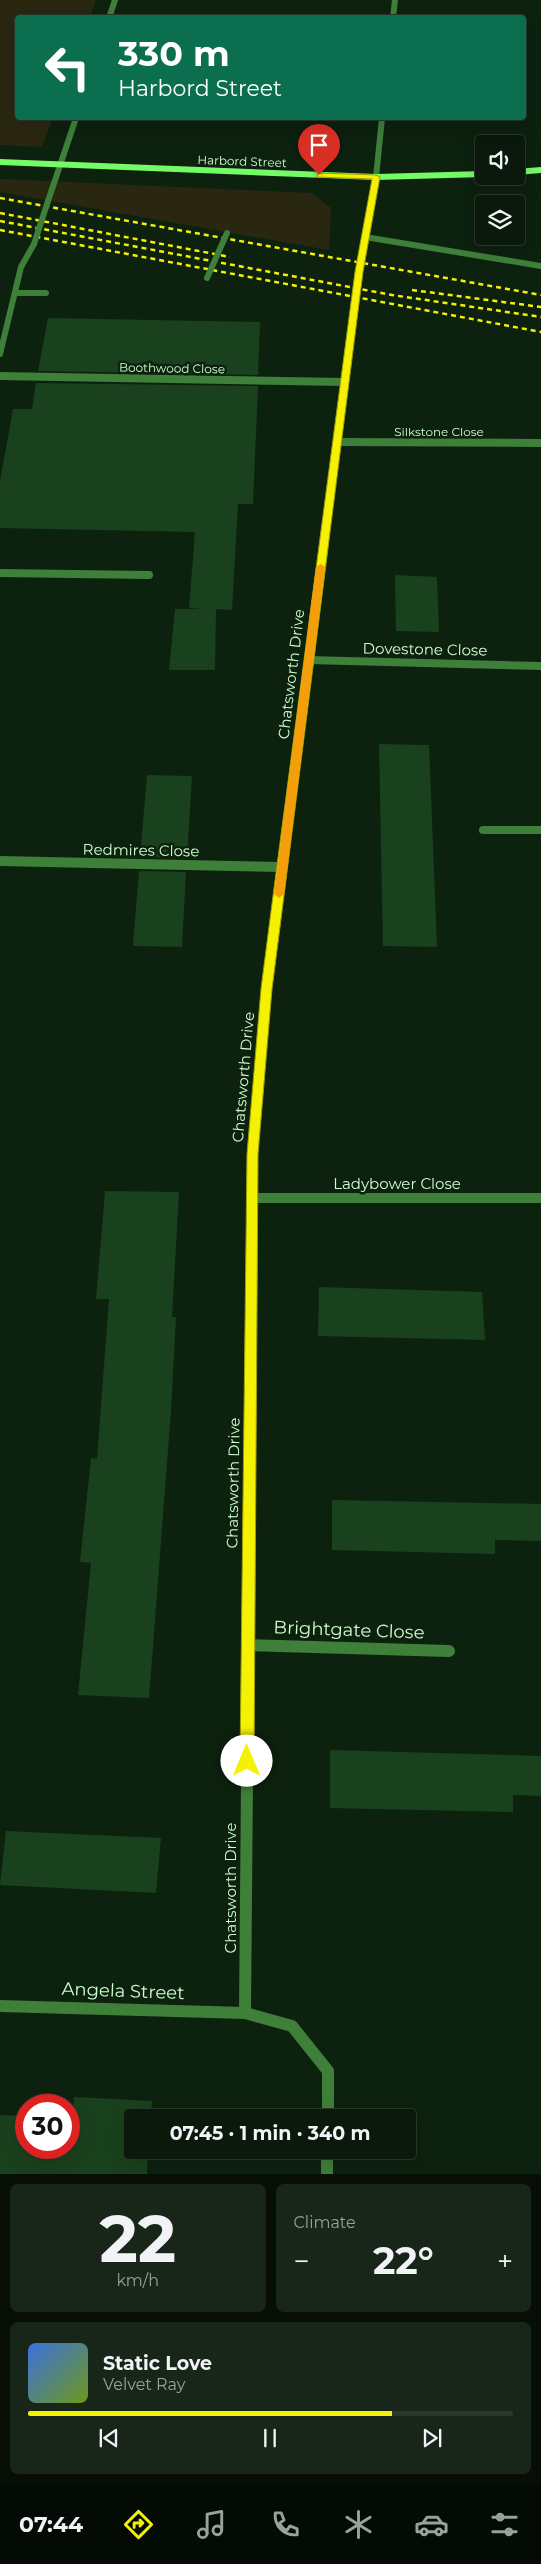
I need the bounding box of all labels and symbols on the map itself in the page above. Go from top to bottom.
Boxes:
pin [298,124,340,175]
street label: Harbord Street [197,152,287,170]
street label: Boothwood Close [119,360,225,376]
street label: Silkstone Close [394,424,484,439]
street label: Chatsworth Drive [274,608,308,740]
street label: Dovestone Close [363,638,487,660]
street label: Redmires Close [83,839,199,861]
street label: Chatsworth Drive [228,1011,258,1143]
street label: Ladybower Close [333,1174,461,1193]
street label: Chatsworth Drive [222,1417,244,1549]
street label: Brightgate Close [273,1616,425,1644]
position arrow [220,1734,272,1786]
street label: Chatsworth Drive [221,1823,240,1953]
street label: Angela Street [61,1978,185,2004]
speed limit sign: 30 [15,2094,80,2159]

